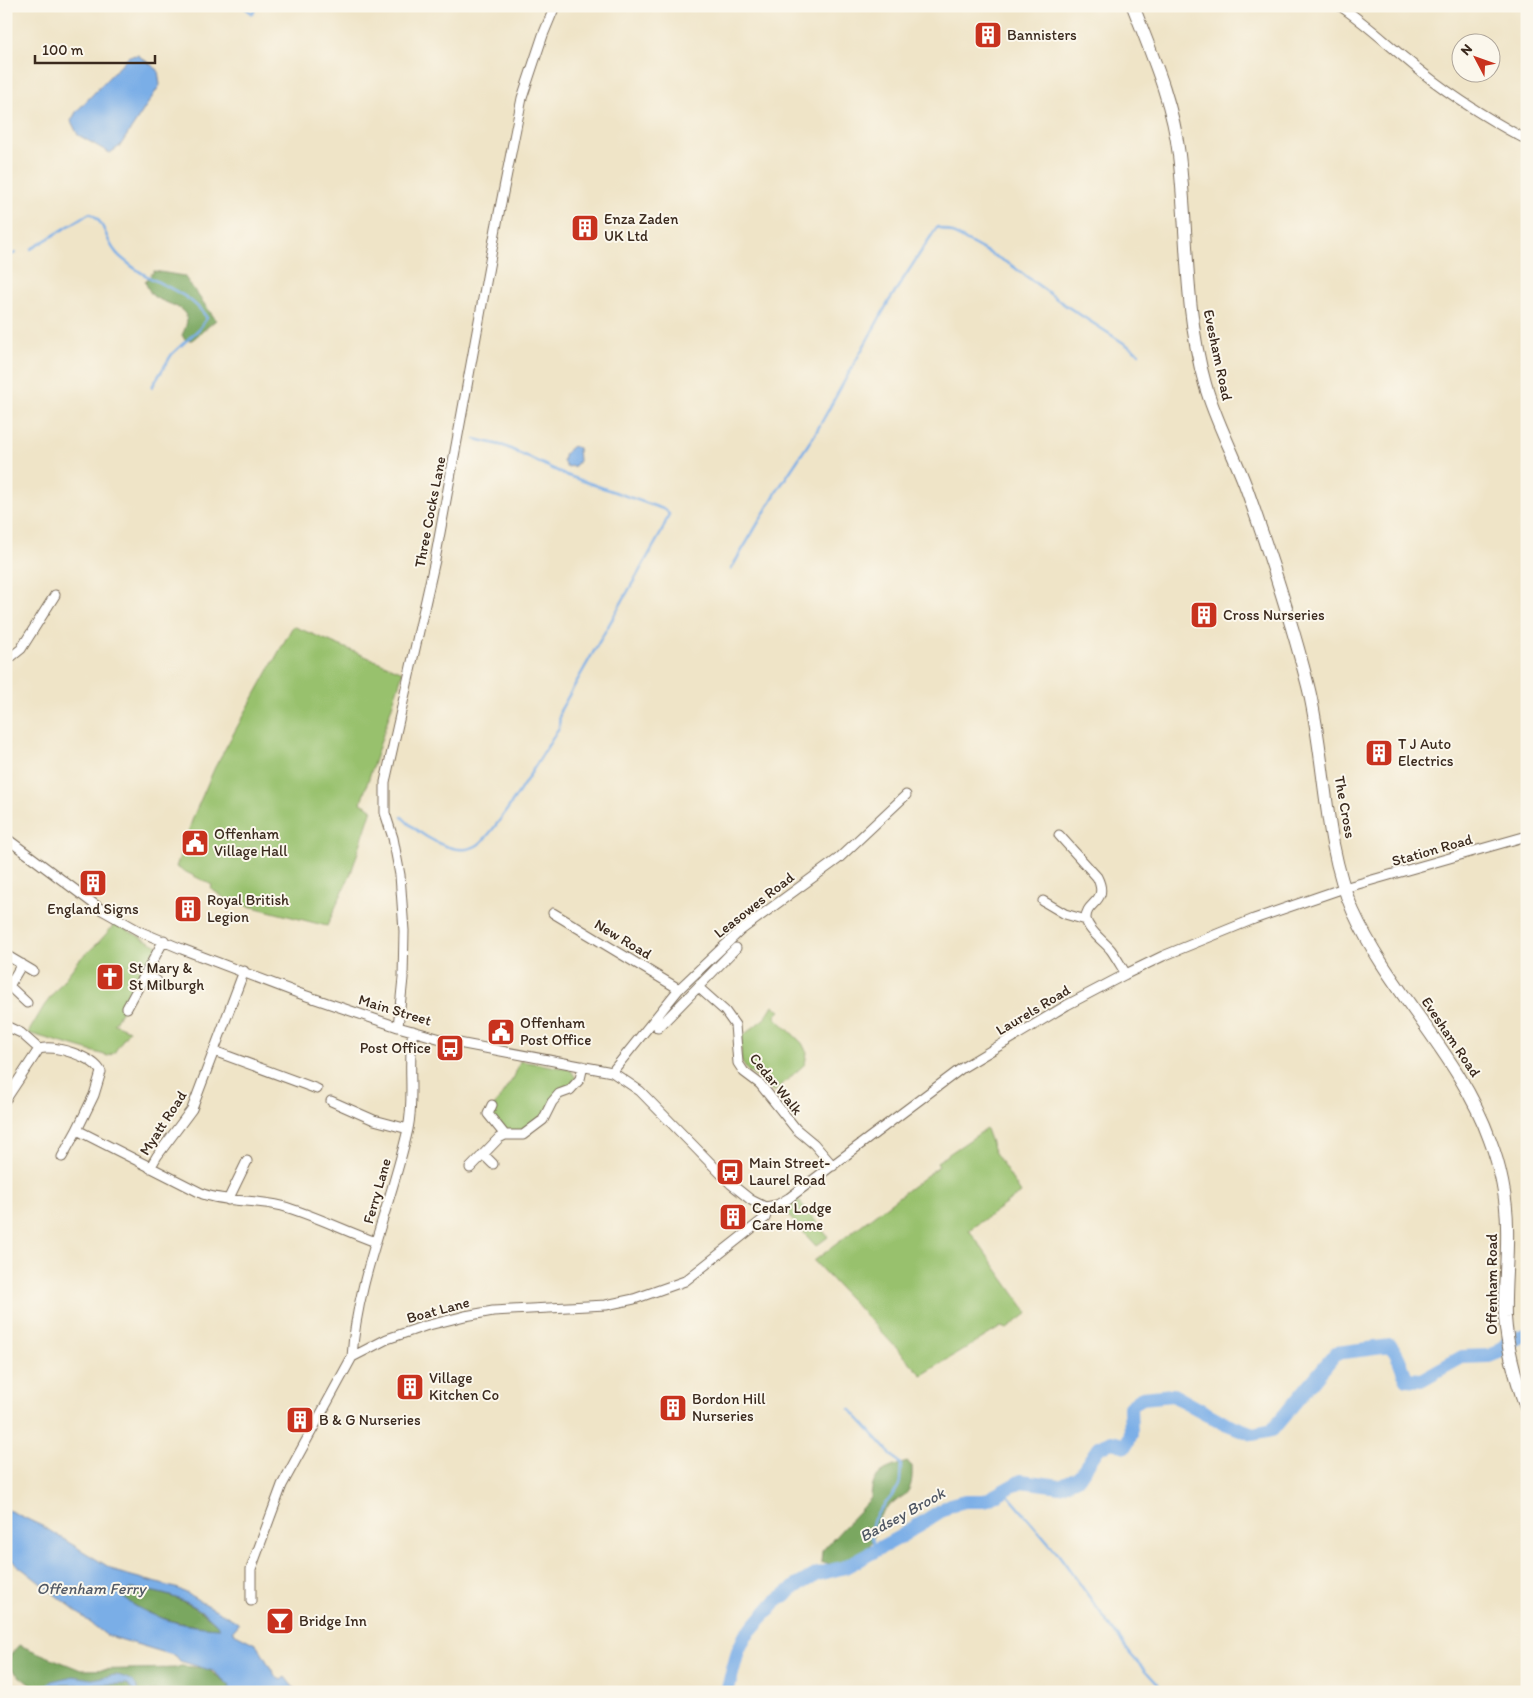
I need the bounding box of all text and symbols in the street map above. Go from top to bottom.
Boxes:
building icon: Bannisters [973,20,1003,50]
place label: Bannisters [1007,26,1077,44]
scale bar [35,32,155,64]
north arrow [1450,32,1500,82]
text: 100 m [42,41,84,59]
text: N [1457,41,1476,59]
place label: Enza Zaden UK Ltd [604,210,679,245]
building icon: Enza Zaden UK Ltd [570,213,600,243]
street label: Evesham Road [1200,308,1236,402]
street label: Three Cocks Lane [410,455,450,569]
building icon: Cross Nurseries [1189,600,1219,630]
place label: Cross Nurseries [1223,606,1325,624]
place label: T J Auto Electrics [1398,735,1454,770]
building icon: T J Auto Electrics [1364,738,1394,768]
street label: The Cross [1331,774,1359,840]
place label: Offenham Village Hall [214,825,288,860]
public building icon: Offenham Village Hall [180,828,210,858]
street label: Station Road [1390,830,1475,870]
building icon: England Signs [78,868,108,898]
street label: Leasowes Road [710,868,798,942]
place label: Royal British Legion [207,891,289,926]
building icon: Royal British Legion [173,894,203,924]
place label: England Signs [47,900,139,918]
street label: New Road [591,915,655,963]
place label: St Mary & St Milburgh [129,959,204,994]
church icon: St Mary & St Milburgh [95,962,125,992]
street label: Laurels Road [993,980,1074,1039]
street label: Main Street [356,990,434,1030]
street label: Evesham Road [1418,994,1484,1080]
place label: Offenham Post Office [520,1014,591,1049]
public building icon: Offenham Post Office [486,1017,516,1047]
bus stop icon: Post Office [435,1033,465,1063]
place label: Post Office [360,1039,431,1057]
street label: Cedar Walk [746,1050,806,1119]
street label: Myatt Road [135,1087,191,1159]
place label: Main Street- Laurel Road [749,1154,830,1189]
street label: Ferry Lane [359,1156,395,1226]
bus stop icon: Main Street- Laurel Road [715,1157,745,1187]
place label: Cedar Lodge Care Home [752,1199,832,1234]
building icon: Cedar Lodge Care Home [718,1202,748,1232]
street label: Offenham Road [1483,1233,1501,1335]
street label: Boat Lane [405,1293,471,1327]
place label: Village Kitchen Co [429,1369,499,1404]
building icon: Village Kitchen Co [395,1372,425,1402]
place label: Bordon Hill Nurseries [692,1390,766,1425]
building icon: Bordon Hill Nurseries [658,1393,688,1423]
building icon: B & G Nurseries [285,1405,315,1435]
place label: B & G Nurseries [319,1411,421,1429]
water label: Badsey Brook [856,1483,949,1546]
water label: Offenham Ferry [37,1579,147,1598]
bar icon: Bridge Inn [265,1606,295,1636]
place label: Bridge Inn [299,1612,367,1630]

